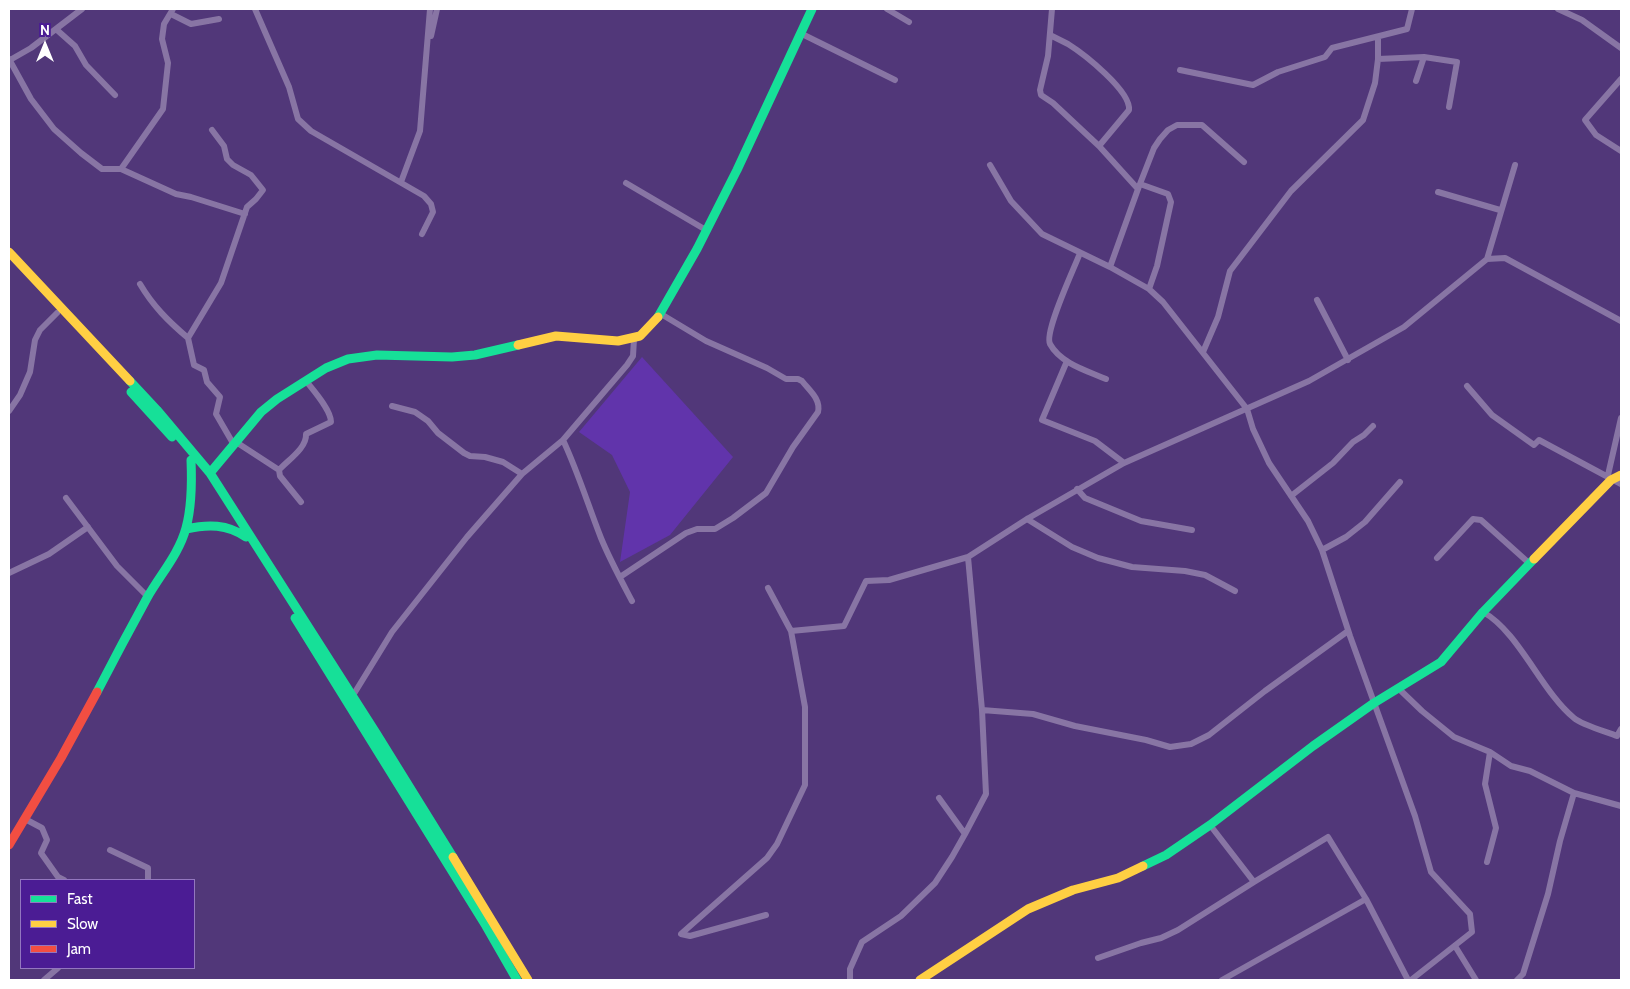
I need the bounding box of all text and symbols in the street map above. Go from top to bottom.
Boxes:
north arrow [20,20,70,70]
text: N [40,21,50,39]
legend [20,879,195,969]
text: Fast [67,890,92,908]
text: Slow [67,915,98,933]
text: Jam [67,940,91,958]

